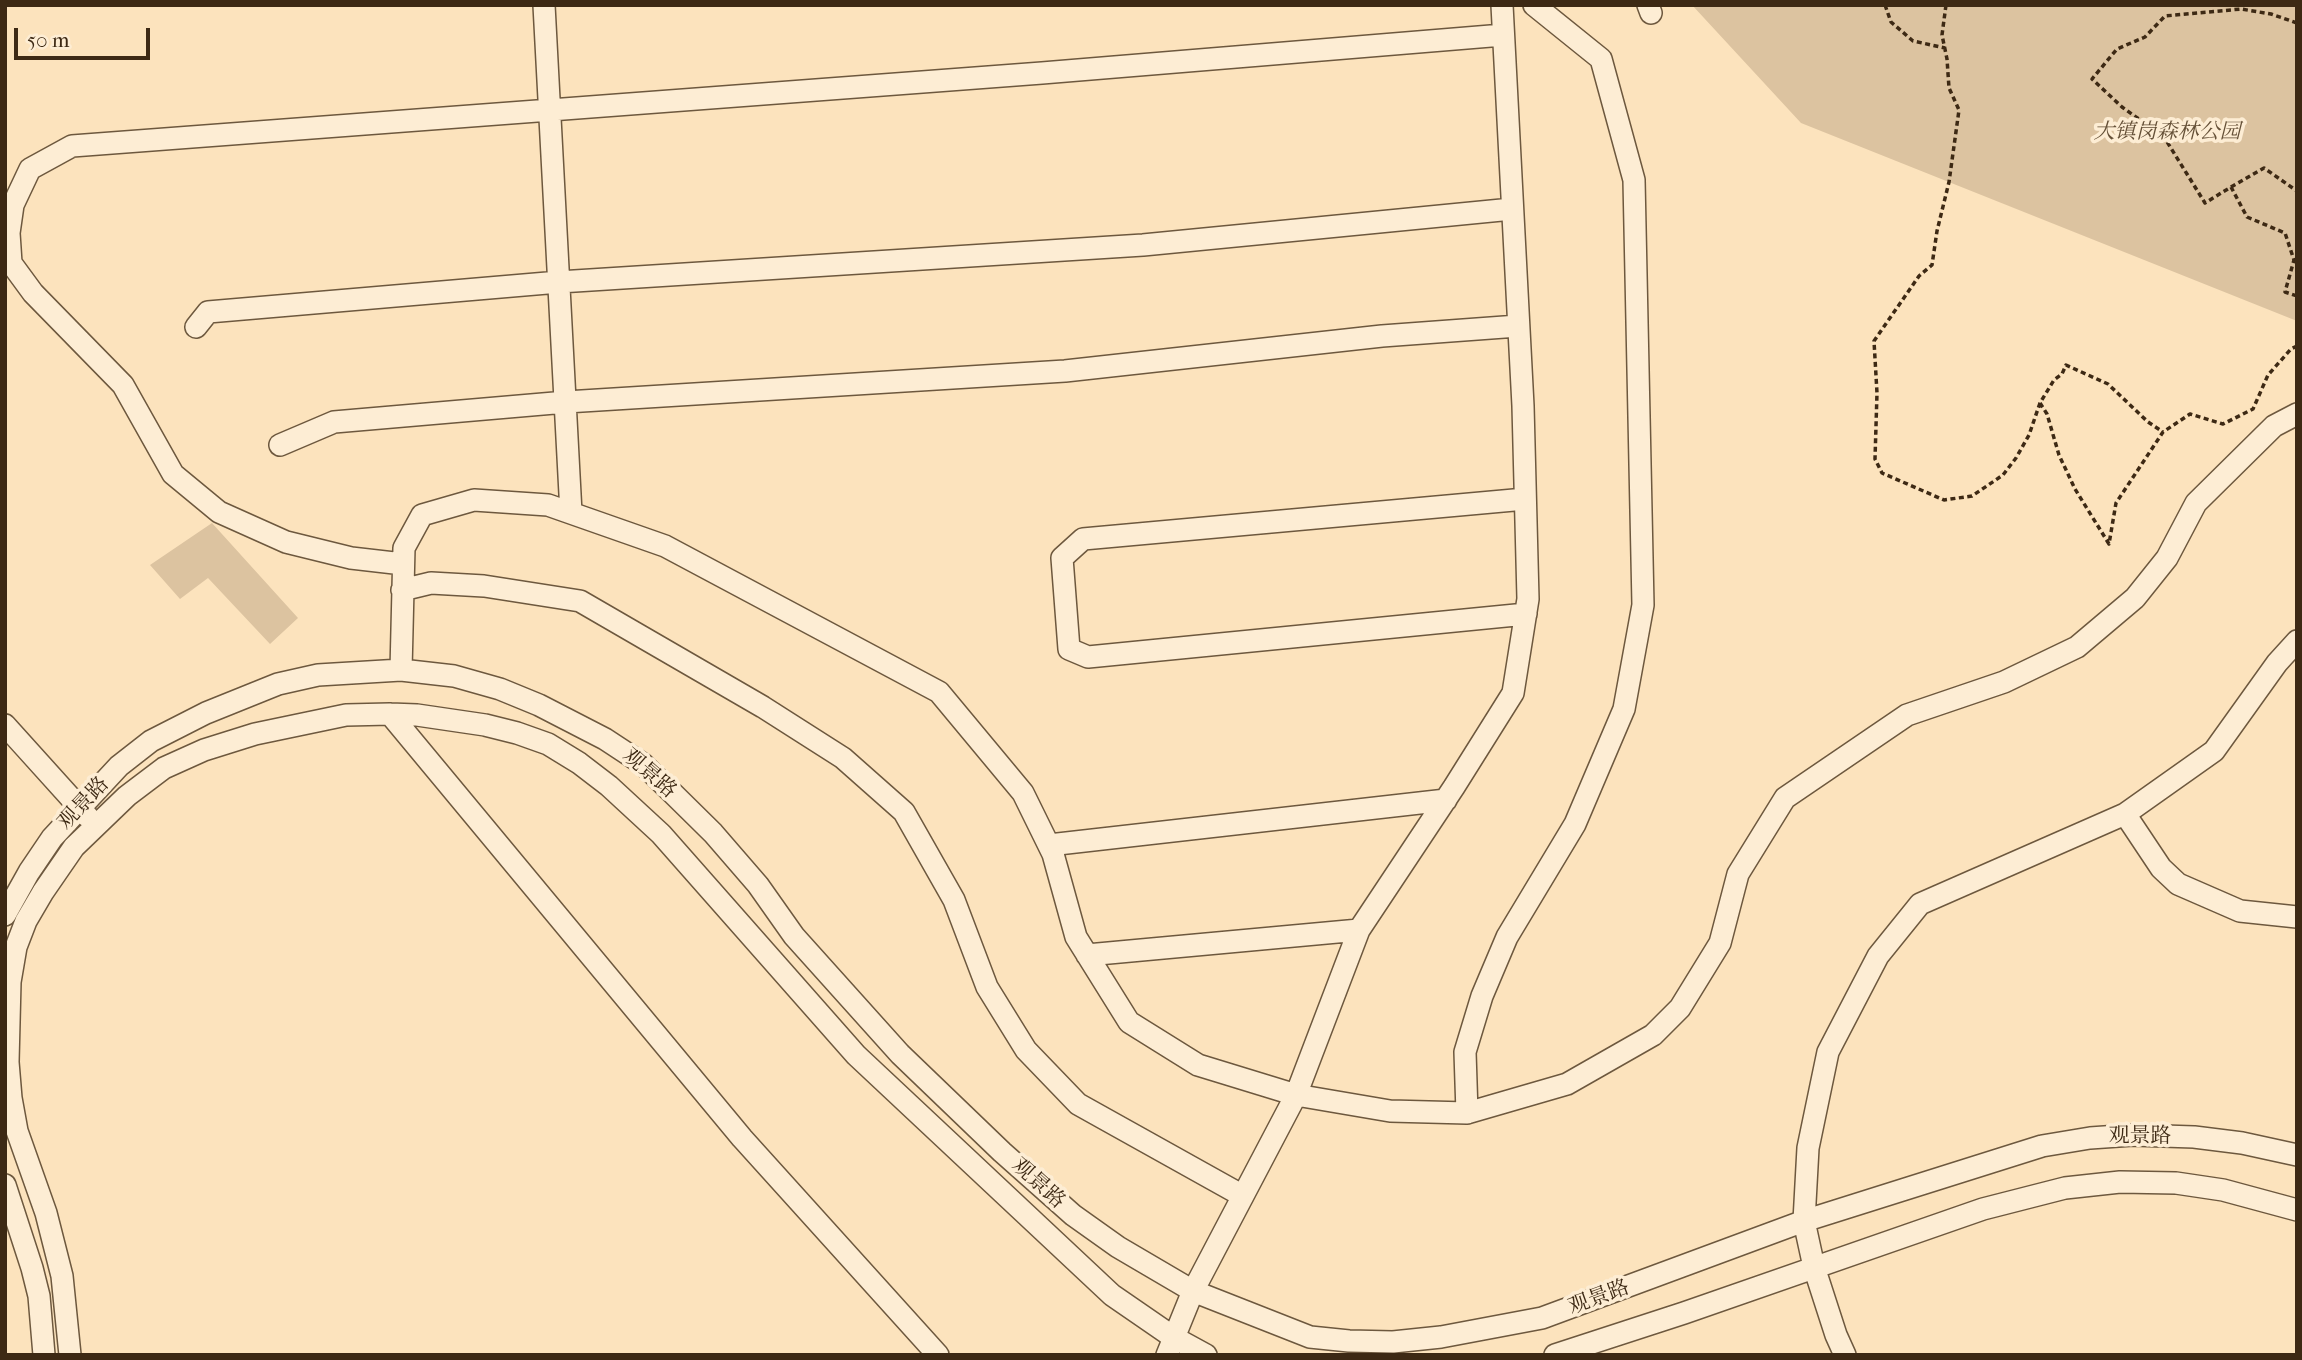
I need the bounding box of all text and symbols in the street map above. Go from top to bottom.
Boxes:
scale bar [18,14,154,58]
text: 50 m [27,28,70,52]
park label: 大镇岗森林公园 [2094,120,2240,146]
street label: 观景路 [617,744,681,804]
street label: 观景路 [53,772,115,836]
street label: 观景路 [2109,1124,2171,1150]
street label: 观景路 [1006,1154,1070,1214]
street label: 观景路 [1565,1275,1633,1321]

